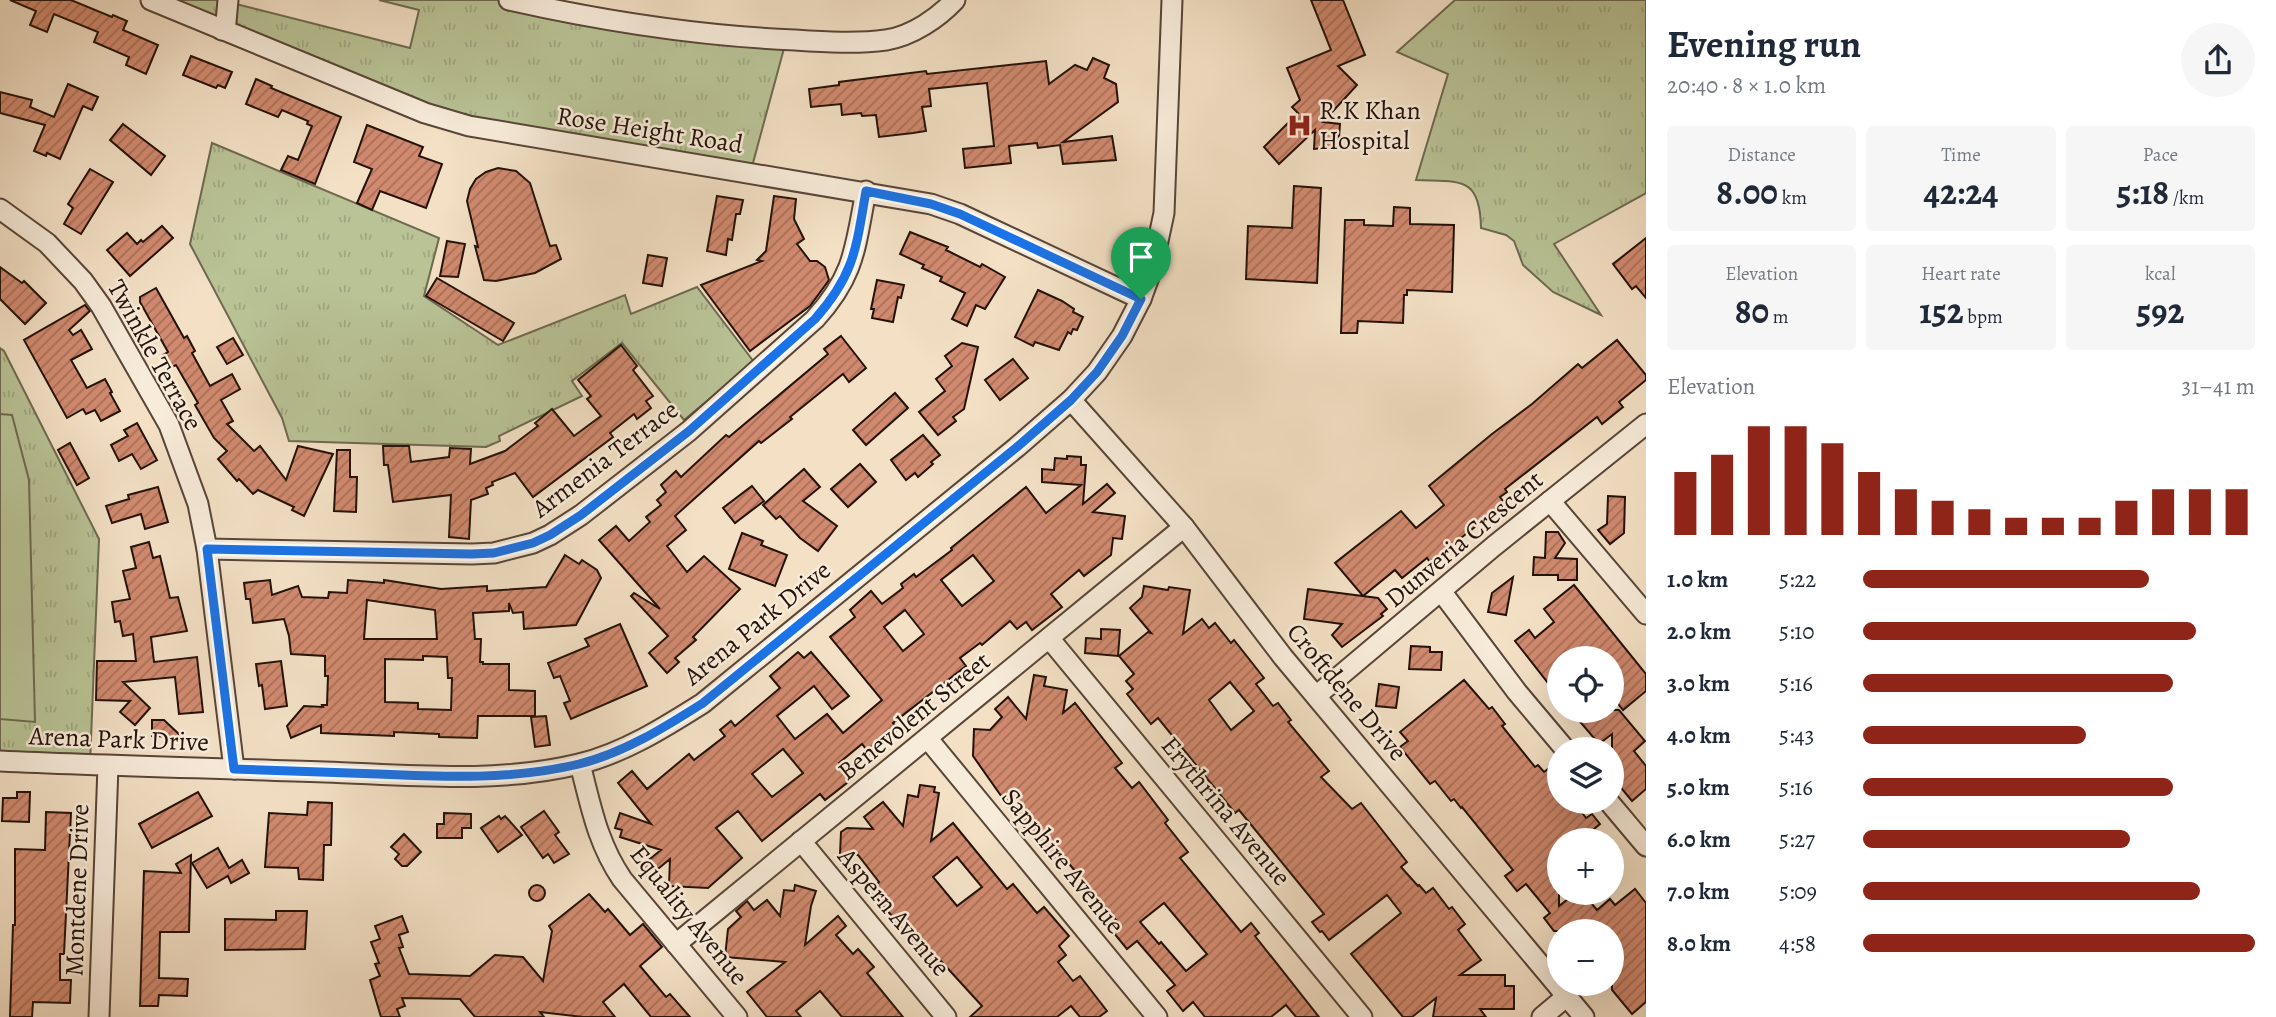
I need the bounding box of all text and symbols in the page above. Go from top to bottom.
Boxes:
text: Evening run [1667,18,1861,70]
button: share [2181,23,2255,97]
text: 20:40 · 8 × 1.0 km [1667,70,1826,101]
place label: R.K Khan Hospital [1319,93,1421,158]
street label: Rose Height Road [554,98,746,162]
hospital icon: R.K Khan Hospital [1285,111,1313,139]
text: Distance [1728,142,1796,168]
text: Time [1941,142,1981,168]
text: Pace [2143,142,2178,168]
text: 8.00 [1716,168,1778,216]
text: 42:24 [1923,168,1999,216]
text: 5:18 [2116,168,2169,216]
text: km [1778,185,1807,211]
text: /km [2169,185,2204,211]
pin [1111,227,1171,299]
icon: arrive [1122,238,1160,276]
text: Elevation [1725,261,1798,287]
text: Heart rate [1921,261,2001,287]
text: kcal [2145,261,2176,287]
street label: Twinkle Terrace [99,273,211,437]
text: 80 [1735,287,1769,335]
text: 152 [1919,287,1964,335]
text: 592 [2136,287,2184,335]
text: m [1769,304,1789,330]
text: bpm [1964,304,2003,330]
text: Elevation [1667,371,1755,402]
text: 31–41 m [2182,371,2255,402]
street label: Armenia Terrace [524,392,685,526]
street label: Dunveria Crescent [1378,462,1551,615]
street label: Arena Park Drive [675,553,838,694]
text: 1.0 km [1667,564,1728,595]
text: 5:22 [1779,564,1816,595]
street label: Croftdene Drive [1279,616,1415,768]
text: 2.0 km [1667,616,1731,647]
text: 5:10 [1779,616,1815,647]
street label: Benevolent Street [830,643,998,788]
map controls [1547,646,1624,996]
button: locate [1547,646,1624,723]
text: 3.0 km [1667,668,1730,699]
text: 5:16 [1779,668,1813,699]
street label: Arena Park Drive [28,718,209,760]
text: 4.0 km [1667,720,1731,751]
text: 5:43 [1779,720,1814,751]
street label: Erythrina Avenue [1153,729,1299,893]
button: layers [1547,737,1624,814]
text: 5.0 km [1667,772,1730,803]
text: 5:16 [1779,772,1813,803]
street label: Sapphire Avenue [993,781,1133,941]
street label: Montdene Drive [57,803,97,977]
text: 6.0 km [1667,824,1731,855]
text: 5:27 [1779,824,1815,855]
button: + [1547,828,1624,905]
street label: Equality Avenue [622,838,756,992]
street label: Aspern Avenue [829,840,958,984]
text: 7.0 km [1667,876,1730,907]
text: 5:09 [1779,876,1817,907]
button: − [1547,919,1624,996]
text: 8.0 km [1667,928,1731,959]
text: 4:58 [1779,928,1816,959]

